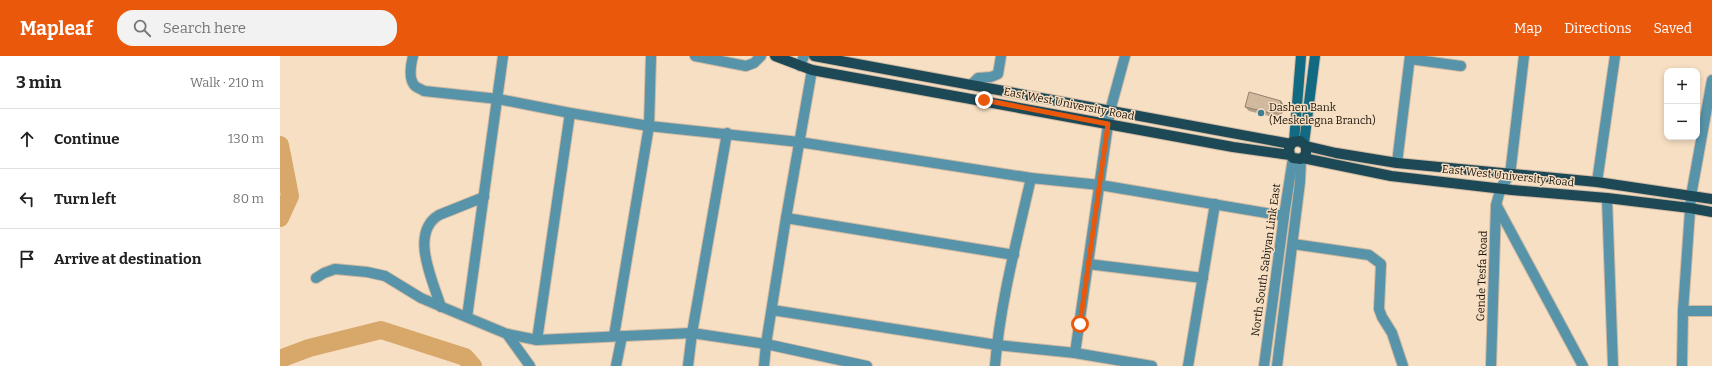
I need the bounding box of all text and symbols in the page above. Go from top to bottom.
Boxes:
search box [117,10,397,46]
text: Mapleaf [20,17,93,40]
icon: search [131,17,153,39]
text: Search here [163,19,246,37]
text: Map [1514,20,1542,37]
text: Directions [1564,20,1632,37]
text: Saved [1654,20,1692,37]
map controls [1664,68,1700,140]
button: + [1664,68,1700,104]
text: 3 min [16,72,61,93]
text: Walk · 210 m [190,75,264,90]
street label: East West University Road [1003,85,1136,123]
route end [975,91,993,109]
place label: Dashen Bank (Meskelegna Branch) [1269,101,1376,127]
button: − [1664,104,1700,140]
marker: Dashen Bank (Meskelegna Branch) [1256,108,1266,118]
icon: ahead [16,128,38,150]
text: Continue [54,130,120,148]
text: 130 m [228,131,264,146]
street label: East West University Road [1441,163,1575,189]
street label: North South Sabiyan Link East [1249,183,1283,337]
icon: left [16,188,38,210]
text: Turn left [54,190,116,208]
text: 80 m [233,191,264,206]
street label: Gende Tesfa Road [1474,230,1490,322]
icon: arrive [16,248,38,270]
text: Arrive at destination [54,250,201,268]
route start [1071,315,1089,333]

